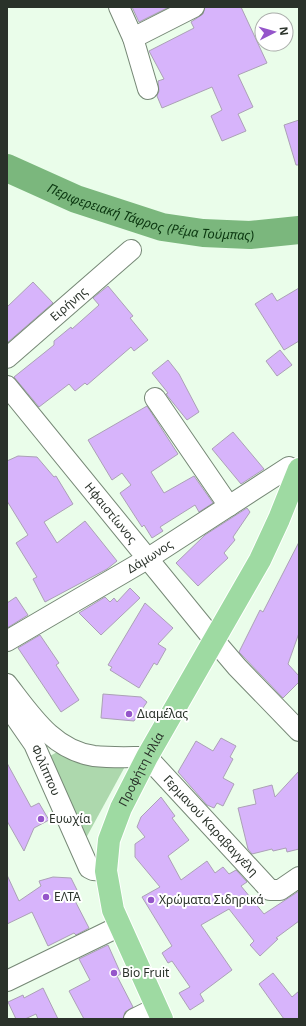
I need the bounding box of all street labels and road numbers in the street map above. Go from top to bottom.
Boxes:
street label: Ειρήνης [46,283,91,325]
street label: Ηφαιστίωνος [81,479,141,547]
street label: Δάμωνος [124,535,176,577]
street label: Προφήτη Ηλία [114,728,168,809]
street label: Φιλίππου [27,742,65,798]
street label: Γερμανού Καραβαγγέλη [160,771,262,880]

